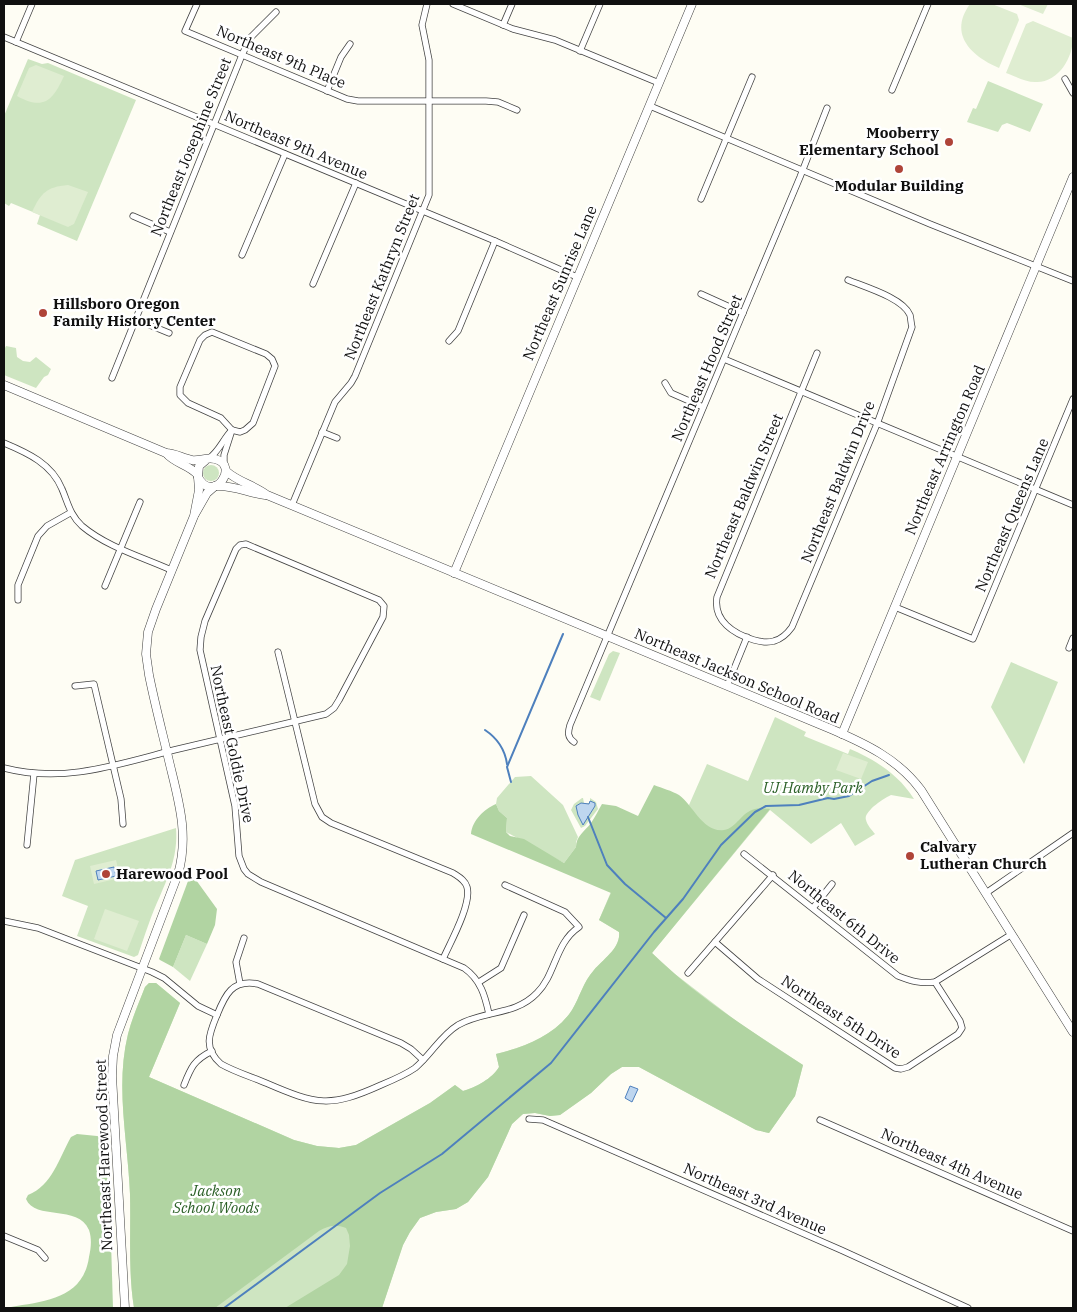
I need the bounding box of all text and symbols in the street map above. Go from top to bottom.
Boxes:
street label: Northeast 9th Place [214,21,349,92]
street label: Northeast Josephine Street [146,55,235,239]
street label: Northeast 9th Avenue [222,106,371,183]
place label: Mooberry Elementary School [799,123,939,159]
marker: Mooberry Elementary School [943,136,955,148]
marker: Modular Building [893,163,905,175]
place label: Modular Building [834,176,964,195]
street label: Northeast Kathryn Street [340,191,424,363]
street label: Northeast Sunrise Lane [518,202,601,363]
street label: Northeast Hood Street [667,292,746,444]
place label: Hillsboro Oregon Family History Center [53,294,216,330]
marker: Hillsboro Oregon Family History Center [37,307,49,319]
street label: Northeast Arrington Road [900,362,989,538]
street label: Northeast Baldwin Drive [796,398,879,566]
street label: Northeast Baldwin Street [700,410,787,581]
street label: Northeast Queens Lane [971,435,1053,595]
street label: Northeast Jackson School Road [632,624,843,727]
street label: Northeast Goldie Drive [206,663,259,825]
park label: UJ Hamby Park [763,778,863,797]
place label: Calvary Lutheran Church [920,837,1047,873]
marker: Calvary Lutheran Church [904,850,916,862]
place label: Harewood Pool [116,864,228,883]
street label: Northeast 6th Drive [784,866,904,968]
marker: Harewood Pool [100,868,112,880]
street label: Northeast 5th Drive [778,971,905,1062]
street label: Northeast Harewood Street [91,1059,116,1251]
street label: Northeast 4th Avenue [878,1124,1026,1203]
street label: Northeast 3rd Avenue [681,1158,830,1239]
park label: Jackson School Woods [172,1181,260,1217]

